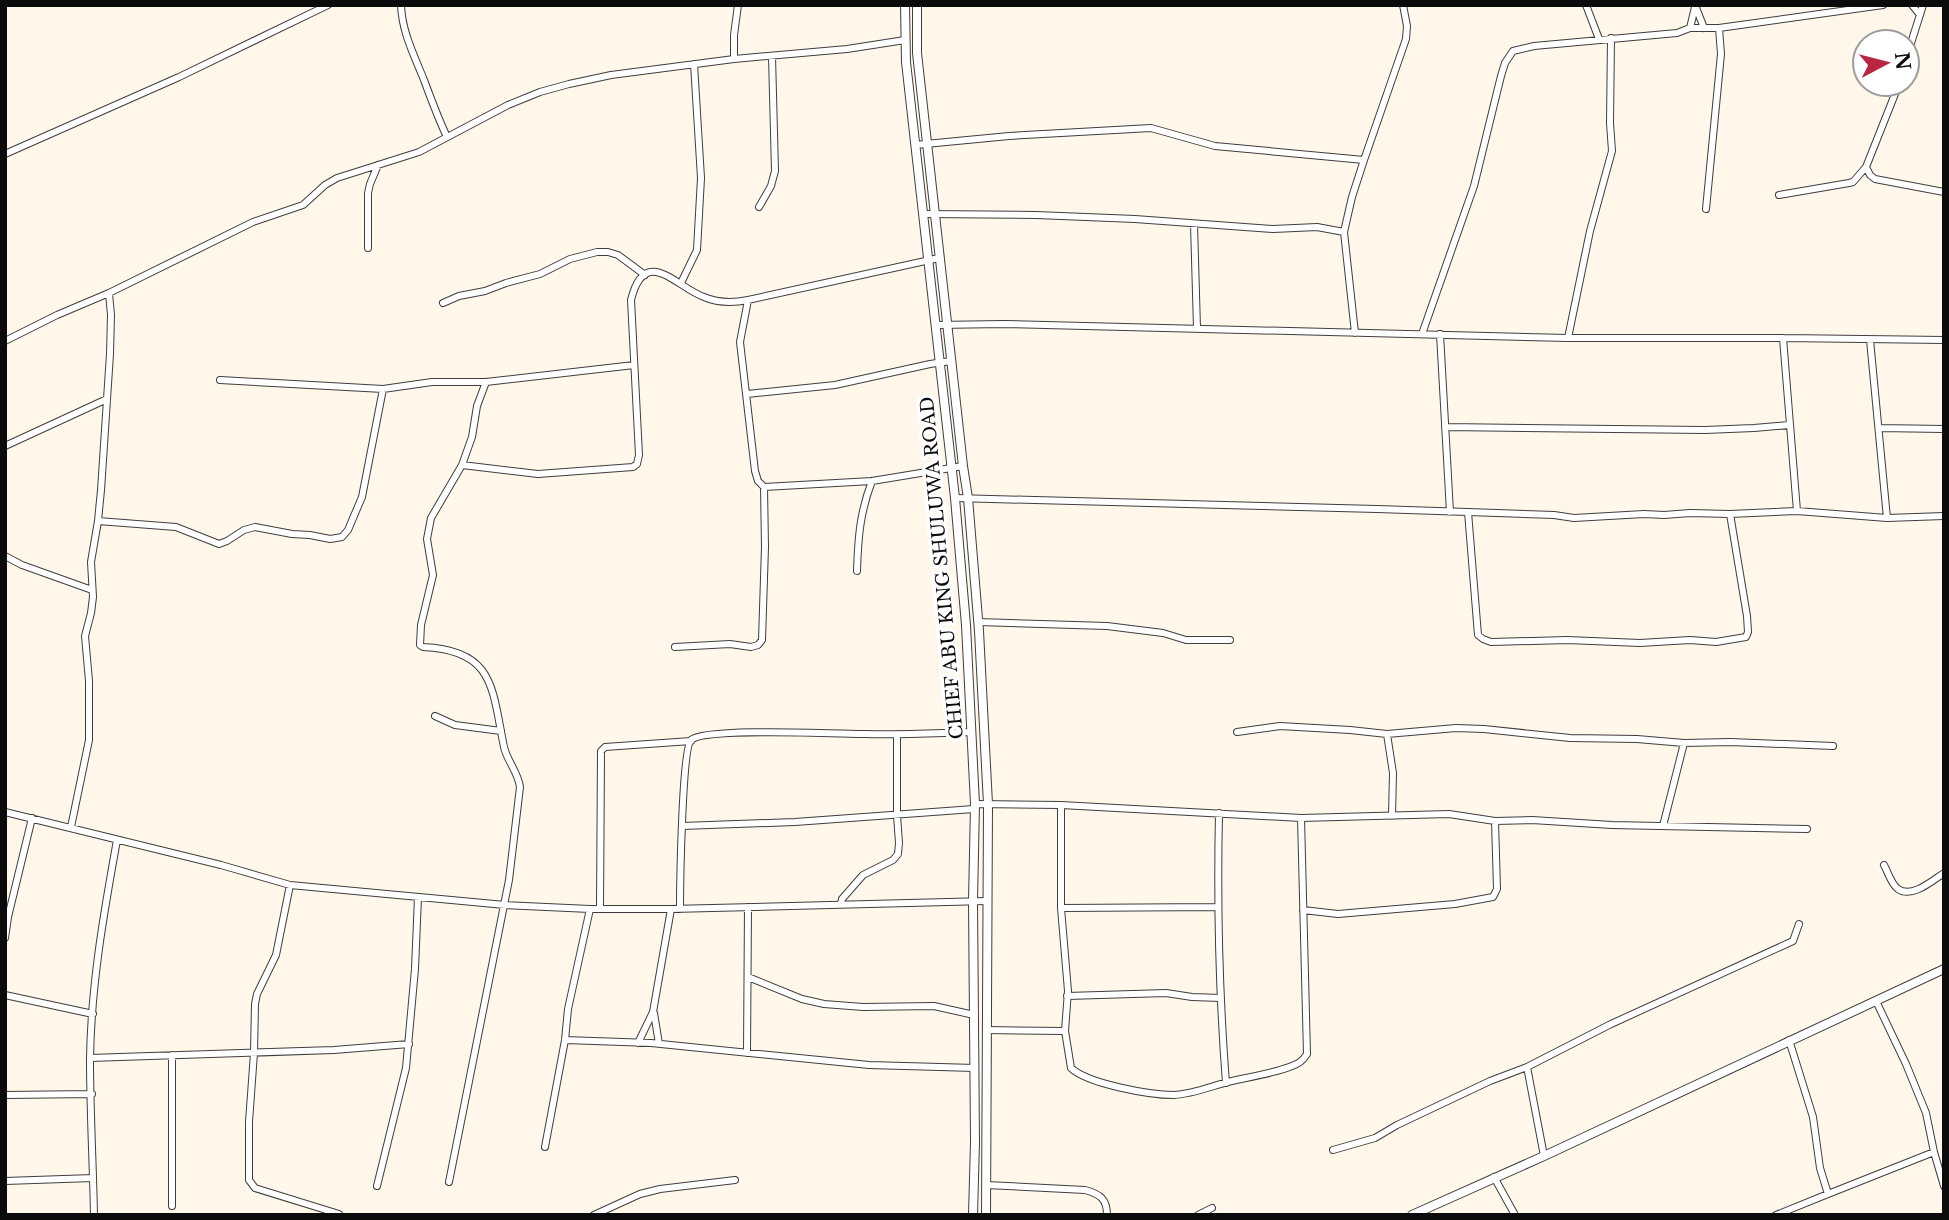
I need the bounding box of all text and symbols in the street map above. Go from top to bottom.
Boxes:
north arrow [1851,28,1921,98]
text: N [1890,51,1915,71]
street label: CHIEF ABU KING SHULUWA ROAD [916,396,968,740]

